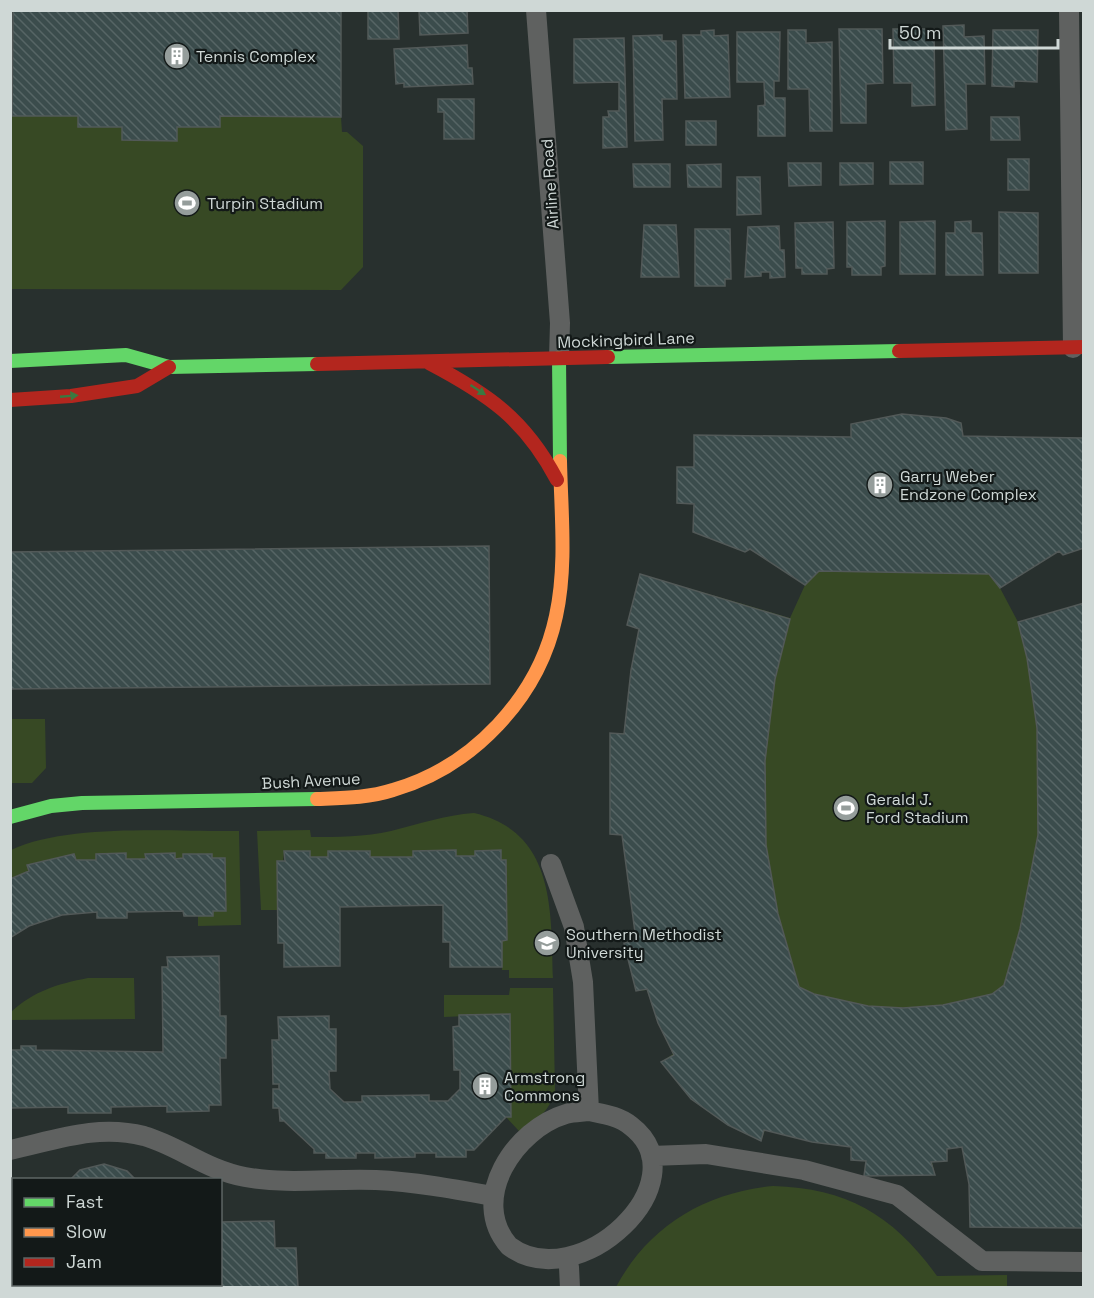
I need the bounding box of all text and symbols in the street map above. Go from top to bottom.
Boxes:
scale bar [890,12,1058,50]
text: 50 m [899,21,941,44]
building icon: Tennis Complex [162,41,192,71]
place label: Tennis Complex [196,46,316,67]
street label: Airline Road [536,138,564,230]
sports icon: Turpin Stadium [172,188,202,218]
place label: Turpin Stadium [207,193,323,214]
street label: Mockingbird Lane [557,327,695,353]
one-way arrow [470,384,486,395]
one-way arrow [59,391,78,401]
place label: Garry Weber Endzone Complex [900,466,1037,505]
building icon: Garry Weber Endzone Complex [865,470,895,500]
street label: Bush Avenue [261,768,361,794]
place label: Gerald J. Ford Stadium [866,789,968,828]
sports icon: Gerald J. Ford Stadium [831,793,861,823]
place label: Southern Methodist University [566,924,722,963]
school or university icon: Southern Methodist University [532,928,562,958]
place label: Armstrong Commons [504,1067,585,1106]
building icon: Armstrong Commons [470,1071,500,1101]
legend [12,1178,222,1286]
text: Fast [66,1190,103,1213]
text: Slow [66,1220,107,1243]
text: Jam [66,1250,102,1273]

